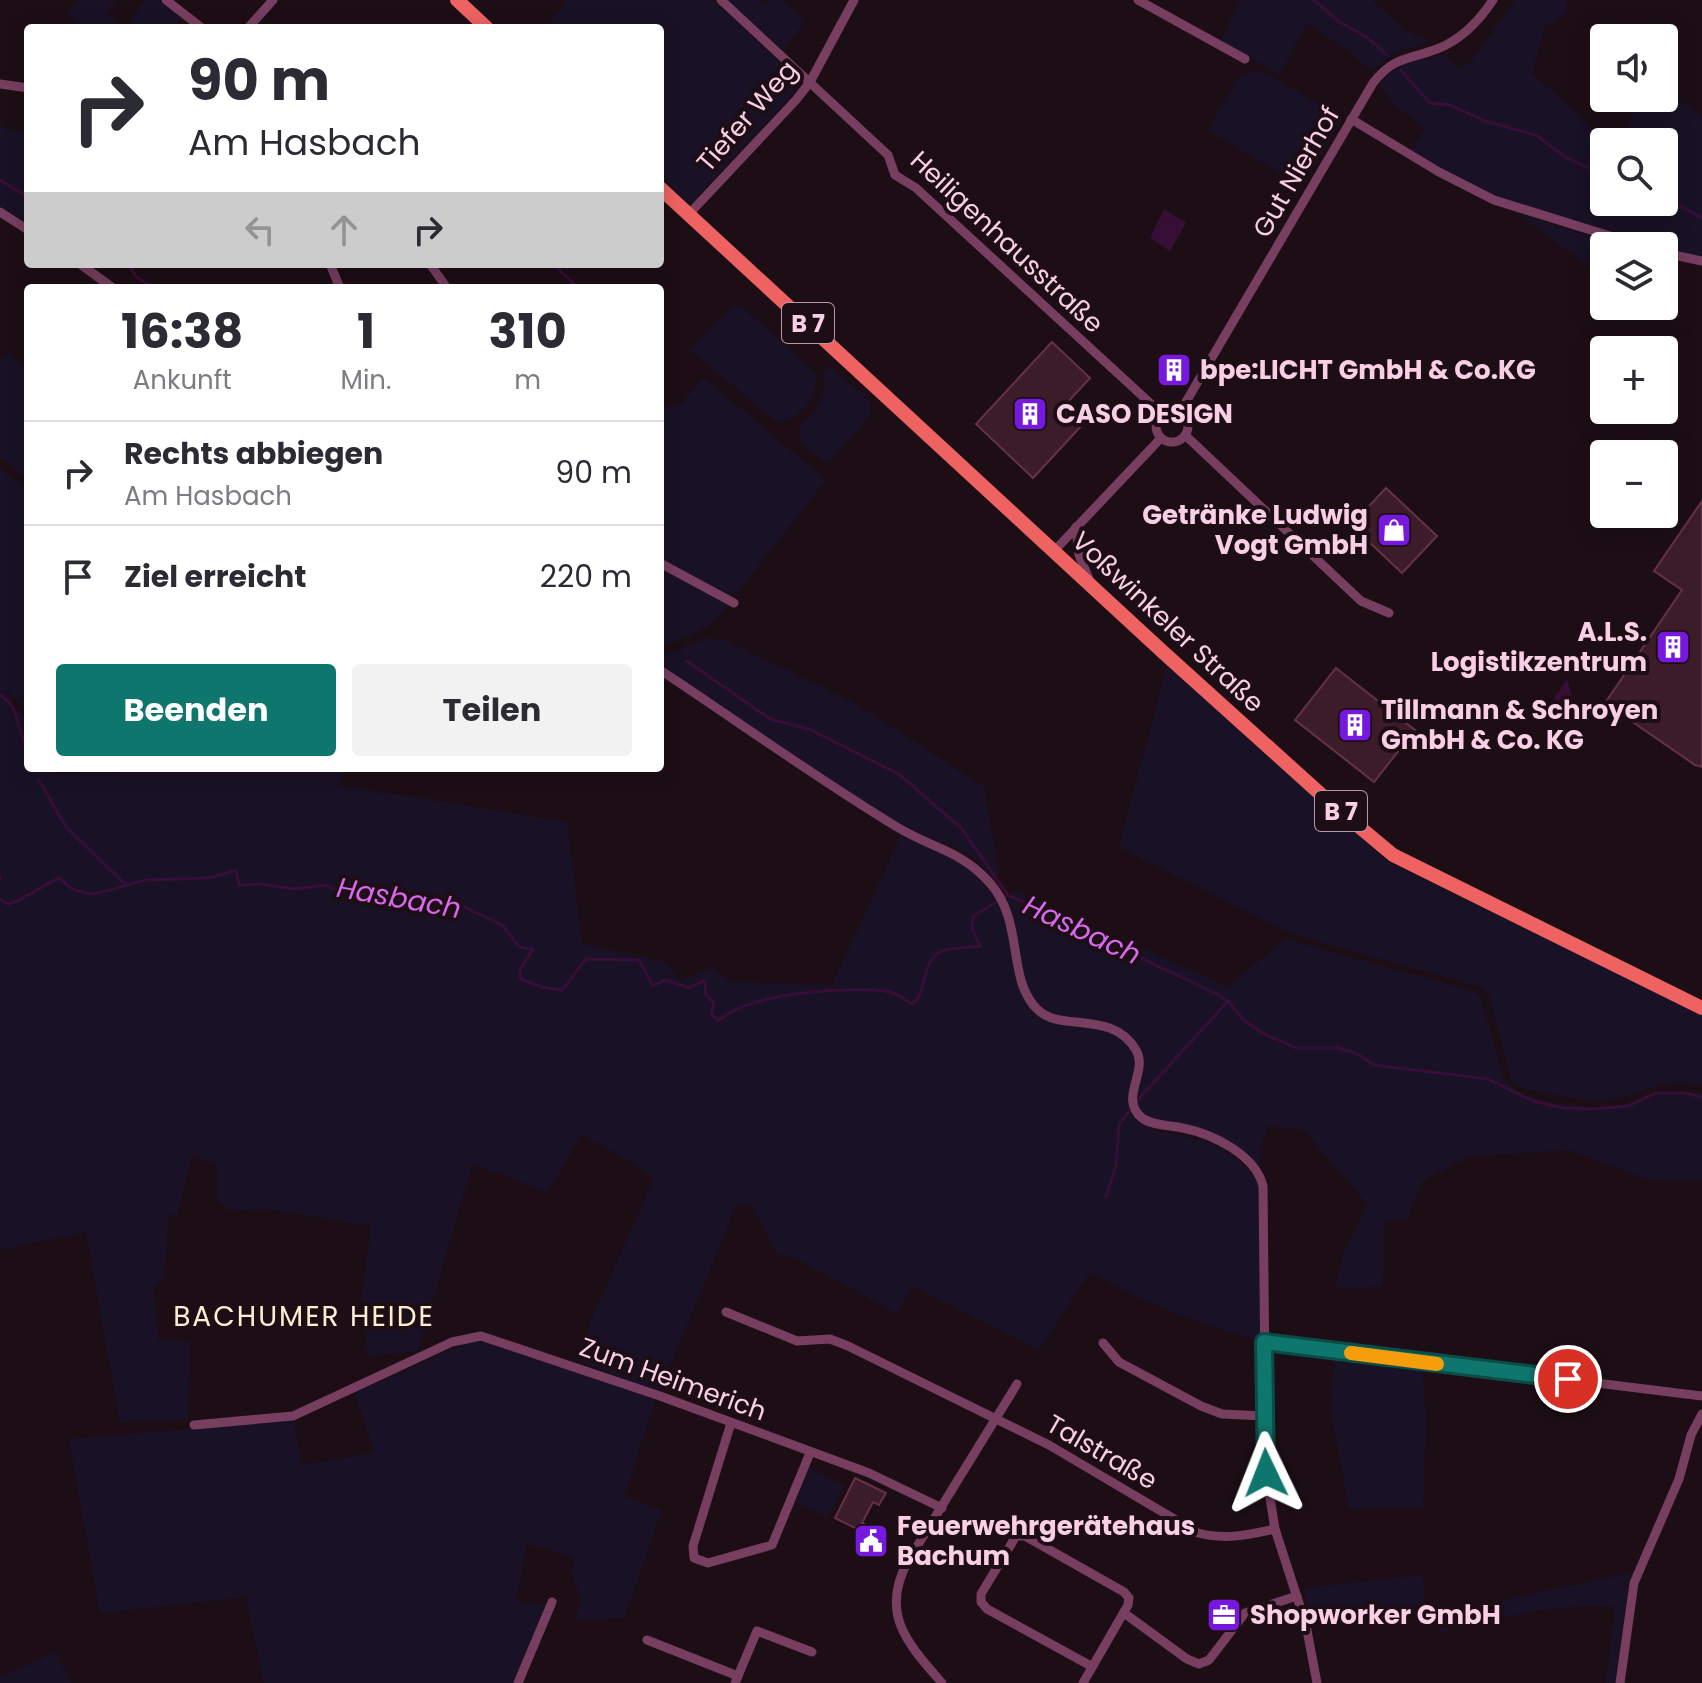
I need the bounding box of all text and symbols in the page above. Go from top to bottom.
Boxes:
map controls [1590,24,1678,528]
button: sound [1590,24,1678,112]
text: 90 m [188,41,330,120]
street label: Tiefer Weg [688,53,806,179]
icon: right [56,56,160,160]
street label: Gut Nierhof [1244,100,1348,244]
text: Am Hasbach [188,117,421,168]
button: search [1590,128,1678,216]
street label: Heiligenhausstraße [902,143,1112,341]
icon: left [238,208,282,252]
icon: ahead [322,208,366,252]
icon: right [406,208,450,252]
button: layers [1590,232,1678,320]
text: 16:38 [121,298,243,365]
text: 1 [357,298,375,365]
text: 310 [489,298,567,365]
road number: B 7 [782,303,834,343]
button: + [1590,336,1678,424]
building icon: bpe:LICHT GmbH & Co.KG [1155,351,1193,389]
place label: bpe:LICHT GmbH & Co.KG [1200,352,1536,388]
text: Ankunft [133,362,232,398]
text: Min. [341,362,391,398]
text: m [514,362,541,398]
building icon: CASO DESIGN [1011,395,1049,433]
place label: CASO DESIGN [1056,396,1233,432]
text: Rechts abbiegen [124,432,383,475]
button: − [1590,440,1678,528]
icon: right [56,451,100,495]
text: 90 m [555,451,632,494]
text: Am Hasbach [124,478,292,514]
place label: Getränke Ludwig Vogt GmbH [1142,497,1368,563]
shop icon: Getränke Ludwig Vogt GmbH [1375,511,1413,549]
street label: Voßwinkeler Straße [1064,523,1272,721]
icon: arrive [56,555,100,599]
text: Ziel erreicht [124,555,306,598]
text: 220 m [540,555,632,598]
place label: A.L.S. Logistikzentrum [1431,614,1647,680]
building icon: A.L.S. Logistikzentrum [1654,628,1692,666]
button: Beenden [56,664,336,756]
button: Teilen [352,664,632,756]
place label: Tillmann & Schroyen GmbH & Co. KG [1381,692,1658,758]
building icon: Tillmann & Schroyen GmbH & Co. KG [1336,706,1374,744]
road number: B 7 [1315,791,1367,831]
water label: Hasbach [334,868,464,928]
water label: Hasbach [1017,886,1147,974]
district label: BACHUMER HEIDE [173,1297,435,1336]
street label: Zum Heimerich [575,1329,771,1429]
pin [1534,1345,1602,1413]
icon: arrive [1546,1357,1590,1401]
street label: Talstraße [1040,1406,1164,1498]
position arrow [1224,1431,1308,1515]
place label: Feuerwehrgerätehaus Bachum [897,1508,1195,1574]
public building icon: Feuerwehrgerätehaus Bachum [852,1522,890,1560]
office icon: Shopworker GmbH [1205,1596,1243,1634]
place label: Shopworker GmbH [1250,1597,1501,1633]

